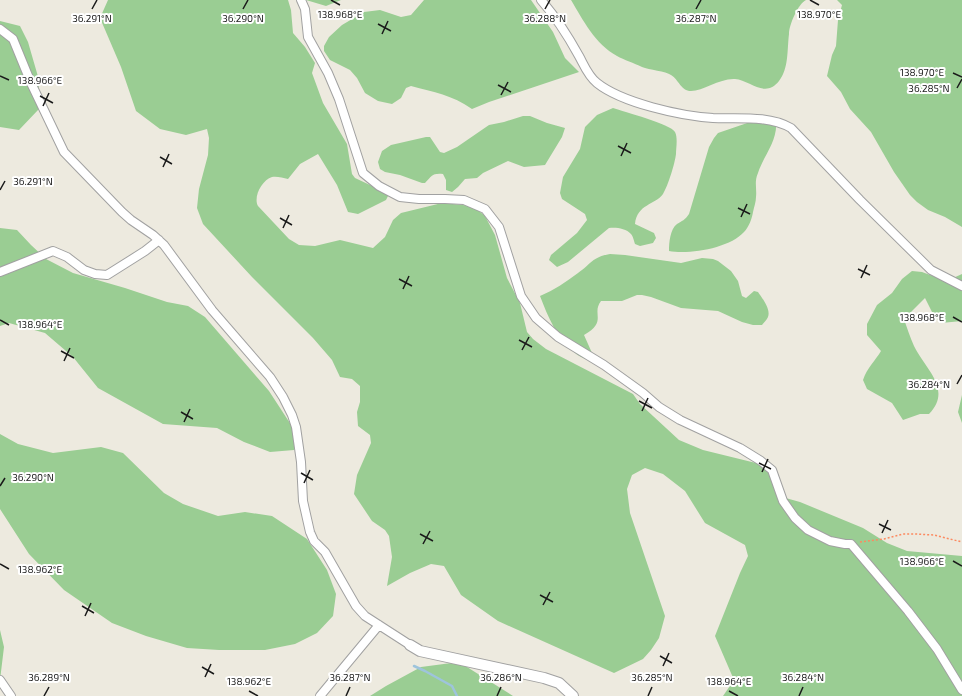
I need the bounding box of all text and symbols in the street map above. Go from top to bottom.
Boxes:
text: 138.968°E [318,8,363,20]
text: 138.970°E [797,8,841,20]
text: 36.291°N [72,12,112,24]
text: 36.290°N [222,12,264,24]
text: 36.288°N [524,12,566,24]
text: 36.287°N [675,12,717,24]
text: 138.970°E [900,66,944,78]
text: 138.966°E [18,74,63,86]
text: 36.285°N [908,82,950,94]
text: 36.291°N [13,175,53,187]
text: 138.968°E [900,311,945,323]
text: 138.964°E [18,318,63,330]
text: 36.284°N [908,378,950,390]
text: 36.290°N [12,471,54,483]
text: 138.966°E [900,555,945,567]
text: 138.962°E [18,563,62,575]
text: 36.289°N [28,671,70,683]
text: 36.287°N [329,671,371,683]
text: 36.286°N [480,671,522,683]
text: 36.285°N [631,671,673,683]
text: 36.284°N [782,671,824,683]
text: 138.962°E [227,675,271,687]
text: 138.964°E [707,675,752,687]

